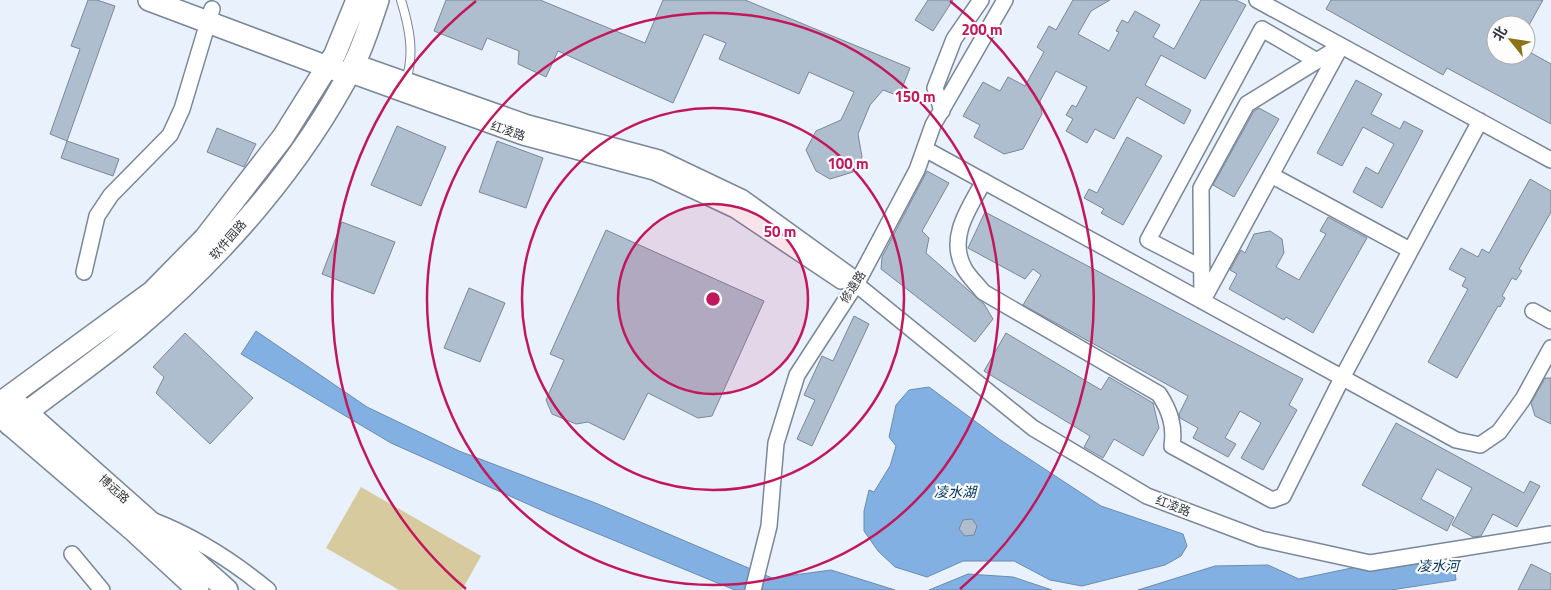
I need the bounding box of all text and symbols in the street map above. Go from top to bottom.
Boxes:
north arrow [1486,15,1536,65]
text: 200 m [961,18,1003,41]
text: 北 [1487,22,1512,45]
text: 150 m [894,85,936,108]
street label: 红凌路 [488,116,528,145]
text: 100 m [827,152,869,175]
street label: 软件园路 [205,215,251,264]
text: 50 m [764,220,796,243]
street label: 修遠路 [835,266,870,307]
centre of rings [704,290,722,308]
street label: 博远路 [95,470,134,508]
water label: 凌水湖 [934,481,978,502]
street label: 红凌路 [1153,490,1193,521]
water label: 凌水河 [1417,555,1462,576]

